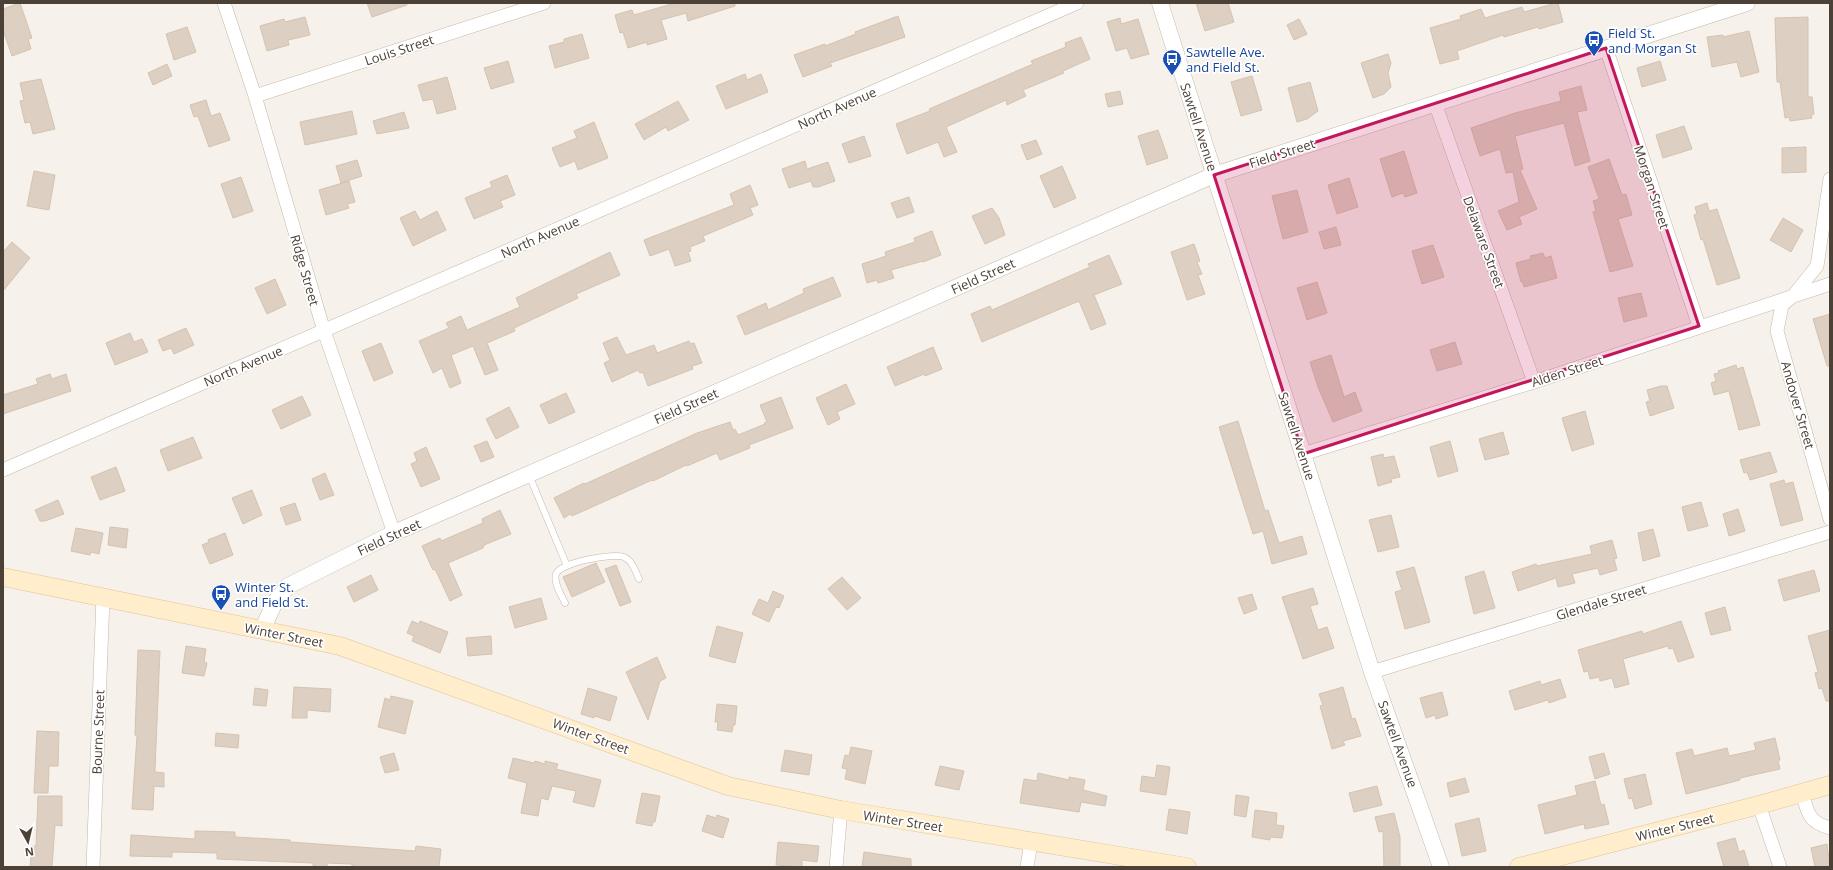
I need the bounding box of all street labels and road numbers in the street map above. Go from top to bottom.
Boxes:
street label: Louis Street [362,30,436,70]
street label: Sawtell Avenue [1176,81,1222,173]
street label: North Avenue [795,83,879,133]
street label: Field Street [1247,134,1318,172]
street label: Morgan Street [1630,143,1674,231]
street label: Delaware Street [1459,193,1509,291]
street label: North Avenue [498,212,582,262]
street label: Ridge Street [286,232,324,308]
street label: Field Street [948,254,1018,298]
street label: North Avenue [201,341,285,391]
street label: Alden Street [1529,351,1606,391]
street label: Andover Street [1777,359,1819,451]
street label: Field Street [651,384,721,428]
street label: Sawtell Avenue [1274,390,1320,482]
street label: Field Street [354,514,424,560]
street label: Glendale Street [1554,580,1649,624]
street label: Winter Street [243,619,325,652]
street label: Bourne Street [88,689,108,775]
street label: Sawtell Avenue [1374,698,1422,790]
street label: Winter Street [550,714,632,758]
street label: Winter Street [862,806,944,836]
street label: Winter Street [1634,808,1716,845]

